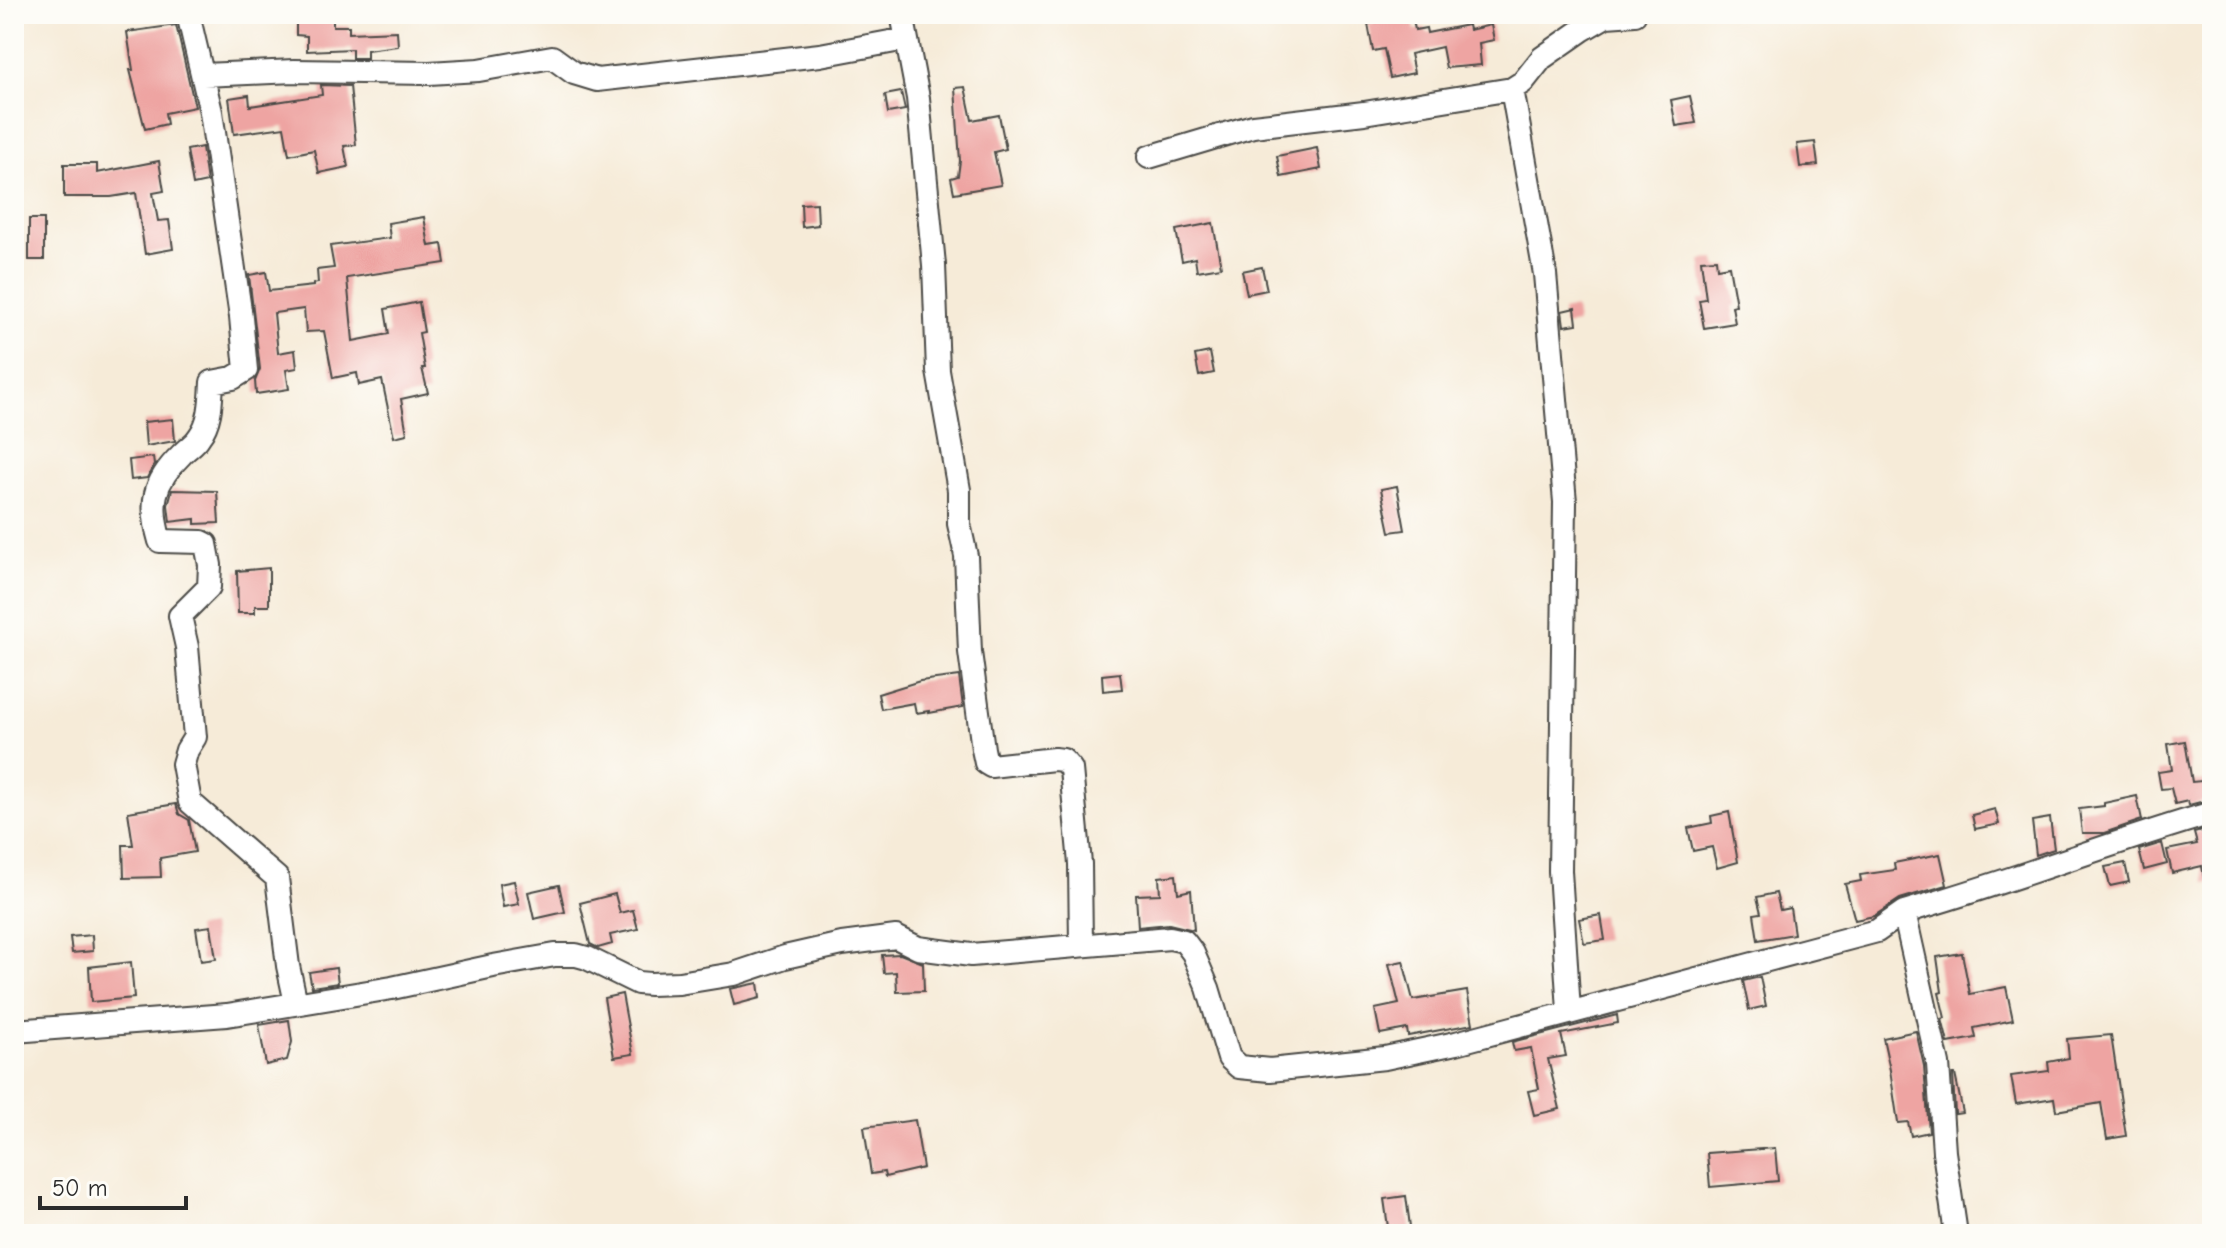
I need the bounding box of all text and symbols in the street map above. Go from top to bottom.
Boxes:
scale bar [40,1160,186,1210]
text: 50 m [52,1174,108,1202]

